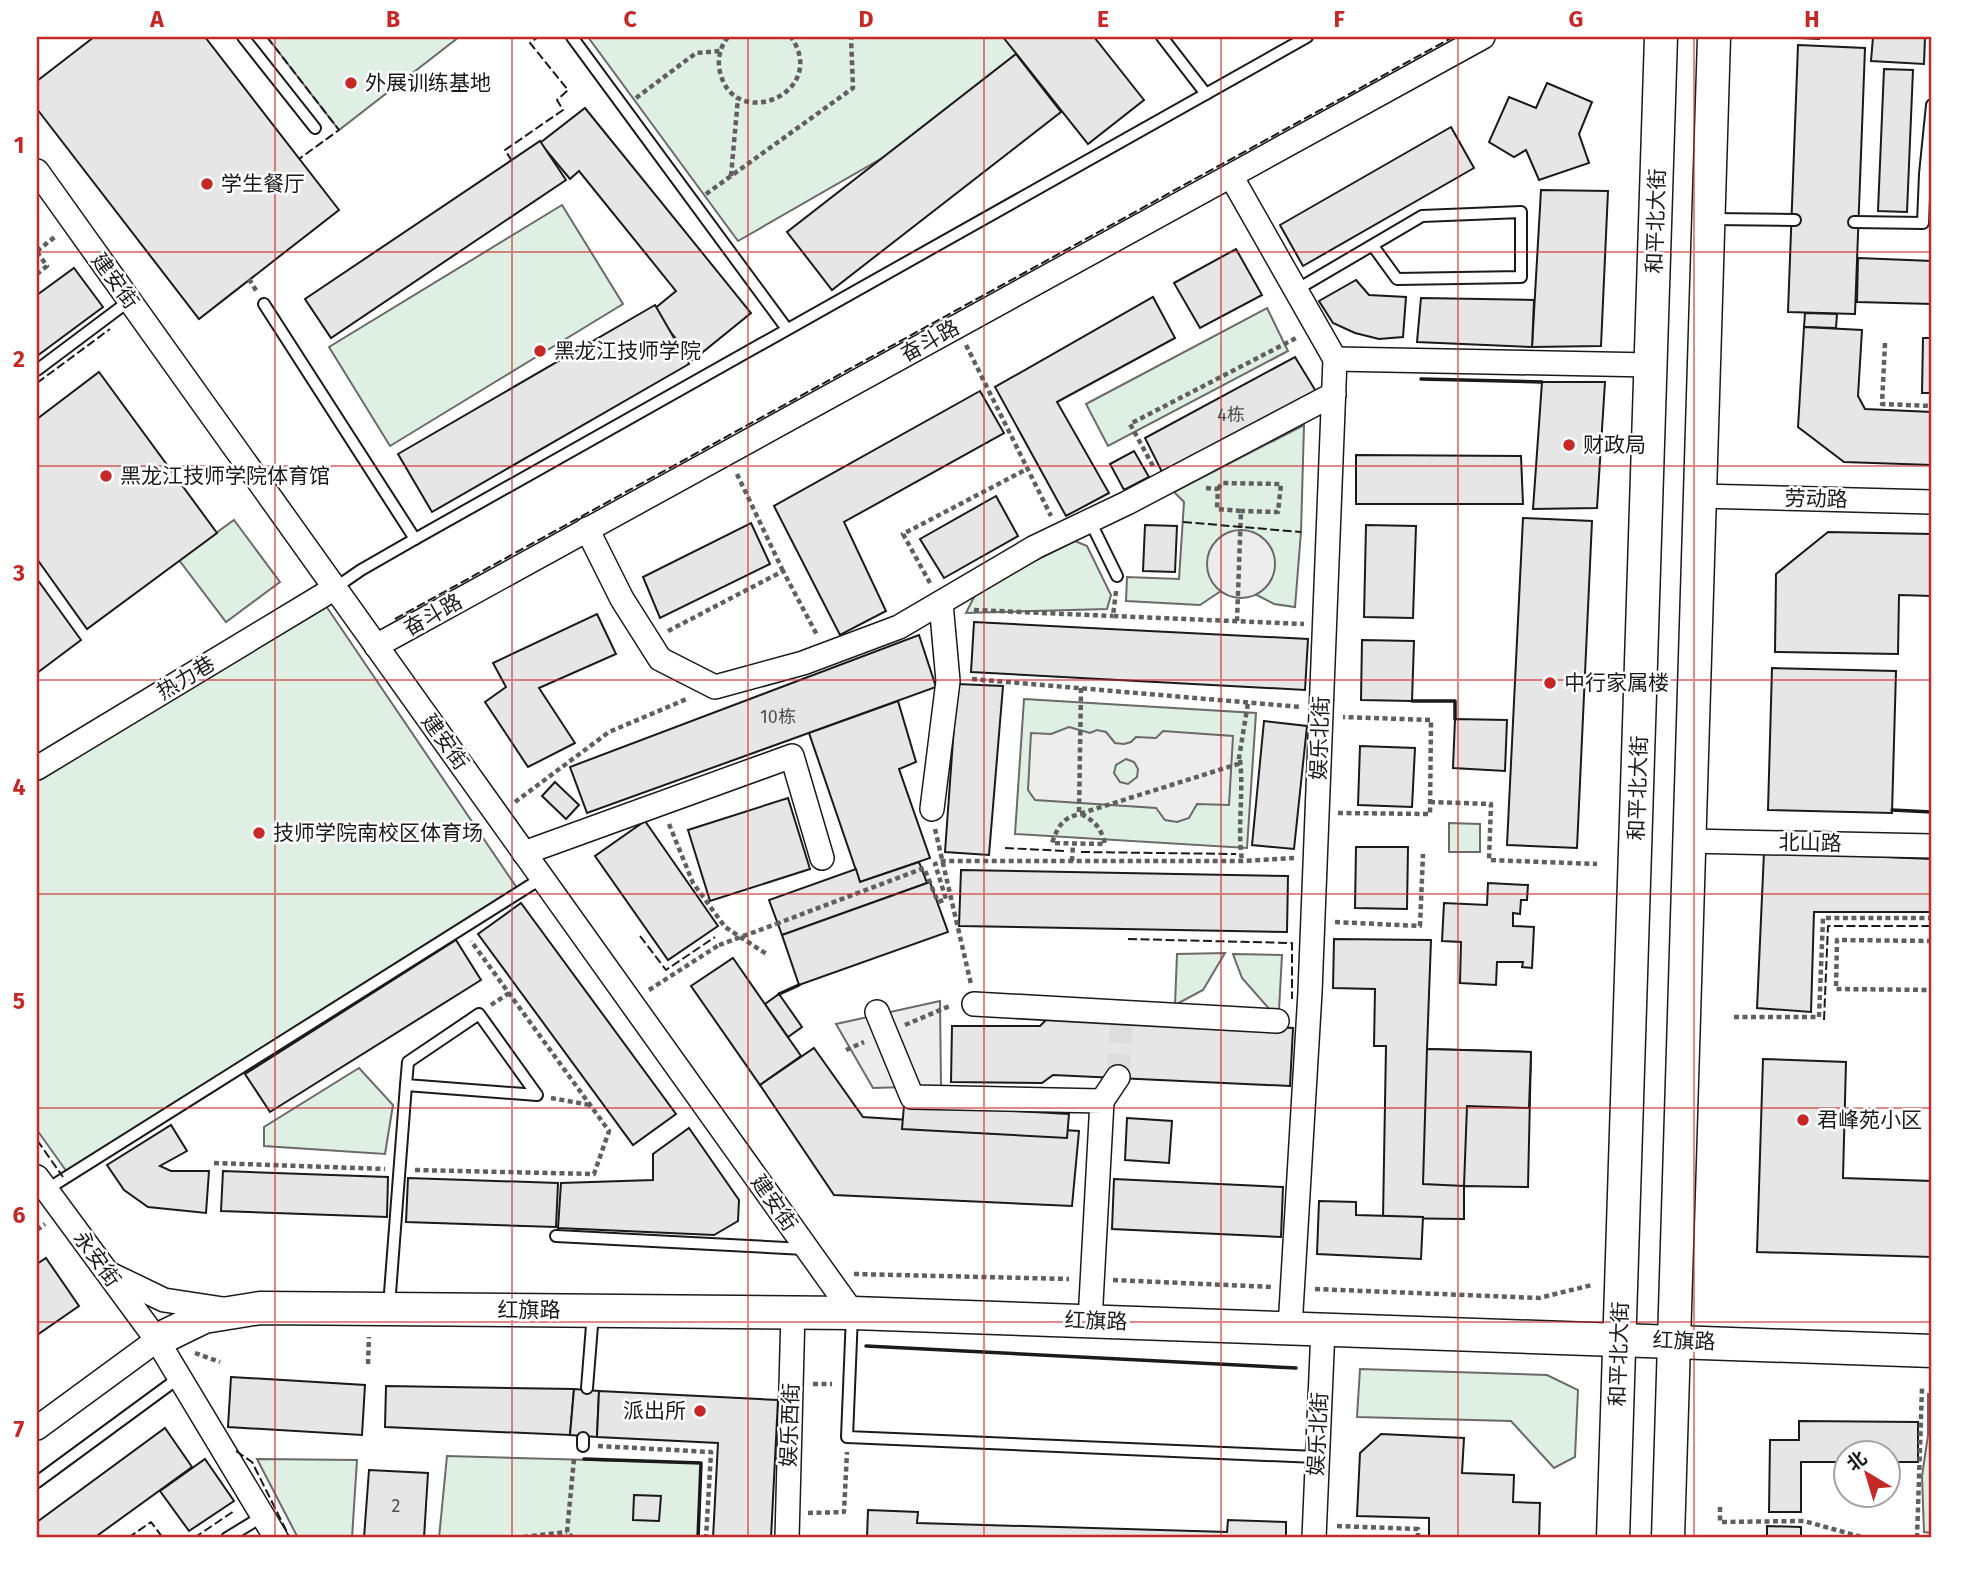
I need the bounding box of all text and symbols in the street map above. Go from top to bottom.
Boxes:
text: A [149,5,164,33]
text: B [386,5,400,33]
text: C [623,5,637,33]
text: D [859,5,874,33]
text: E [1097,5,1109,33]
text: F [1333,5,1345,33]
text: G [1569,5,1583,33]
text: H [1804,5,1820,33]
place label: 外展训练基地 [365,70,491,96]
marker: 外展训练基地 [343,75,359,91]
text: 1 [14,131,24,159]
street label: 和平北大街 [1641,168,1671,274]
place label: 学生餐厅 [221,171,305,197]
marker: 学生餐厅 [199,176,215,192]
street label: 建安街 [86,248,144,314]
street label: 奋斗路 [896,314,964,368]
place label: 黑龙江技师学院 [554,338,701,364]
marker: 黑龙江技师学院 [532,343,548,359]
text: 2 [13,345,25,373]
house number: 4栋 [1217,404,1245,426]
place label: 财政局 [1583,432,1646,458]
marker: 财政局 [1561,437,1577,453]
place label: 黑龙江技师学院体育馆 [120,463,330,489]
marker: 黑龙江技师学院体育馆 [98,468,114,484]
street label: 劳动路 [1784,485,1848,513]
text: 3 [12,559,25,587]
street label: 奋斗路 [399,588,467,642]
street label: 热力巷 [152,651,220,705]
place label: 中行家属楼 [1564,670,1669,696]
marker: 中行家属楼 [1542,675,1558,691]
street label: 娱乐北街 [1306,696,1334,780]
house number: 10栋 [760,706,796,728]
street label: 建安街 [416,709,474,775]
street label: 和平北大街 [1623,735,1653,841]
text: 4 [13,773,26,801]
place label: 技师学院南校区体育场 [273,820,483,846]
marker: 技师学院南校区体育场 [251,825,267,841]
street label: 北山路 [1778,829,1842,857]
text: 5 [13,987,25,1015]
place label: 君峰苑小区 [1817,1107,1922,1133]
marker: 君峰苑小区 [1795,1112,1811,1128]
street label: 建安街 [745,1170,803,1236]
text: 6 [13,1201,26,1229]
street label: 永安街 [68,1226,126,1292]
street label: 红旗路 [498,1297,561,1323]
street label: 和平北大街 [1604,1301,1634,1407]
street label: 红旗路 [1064,1307,1128,1335]
street label: 红旗路 [1652,1327,1716,1355]
street label: 娱乐西街 [776,1383,804,1467]
street label: 娱乐北街 [1303,1391,1333,1477]
place label: 派出所 [623,1398,686,1424]
marker: 派出所 [692,1403,708,1419]
text: 7 [14,1415,25,1443]
north arrow [1832,1438,1902,1508]
text: 北 [1842,1446,1871,1476]
house number: 2 [392,1495,401,1517]

